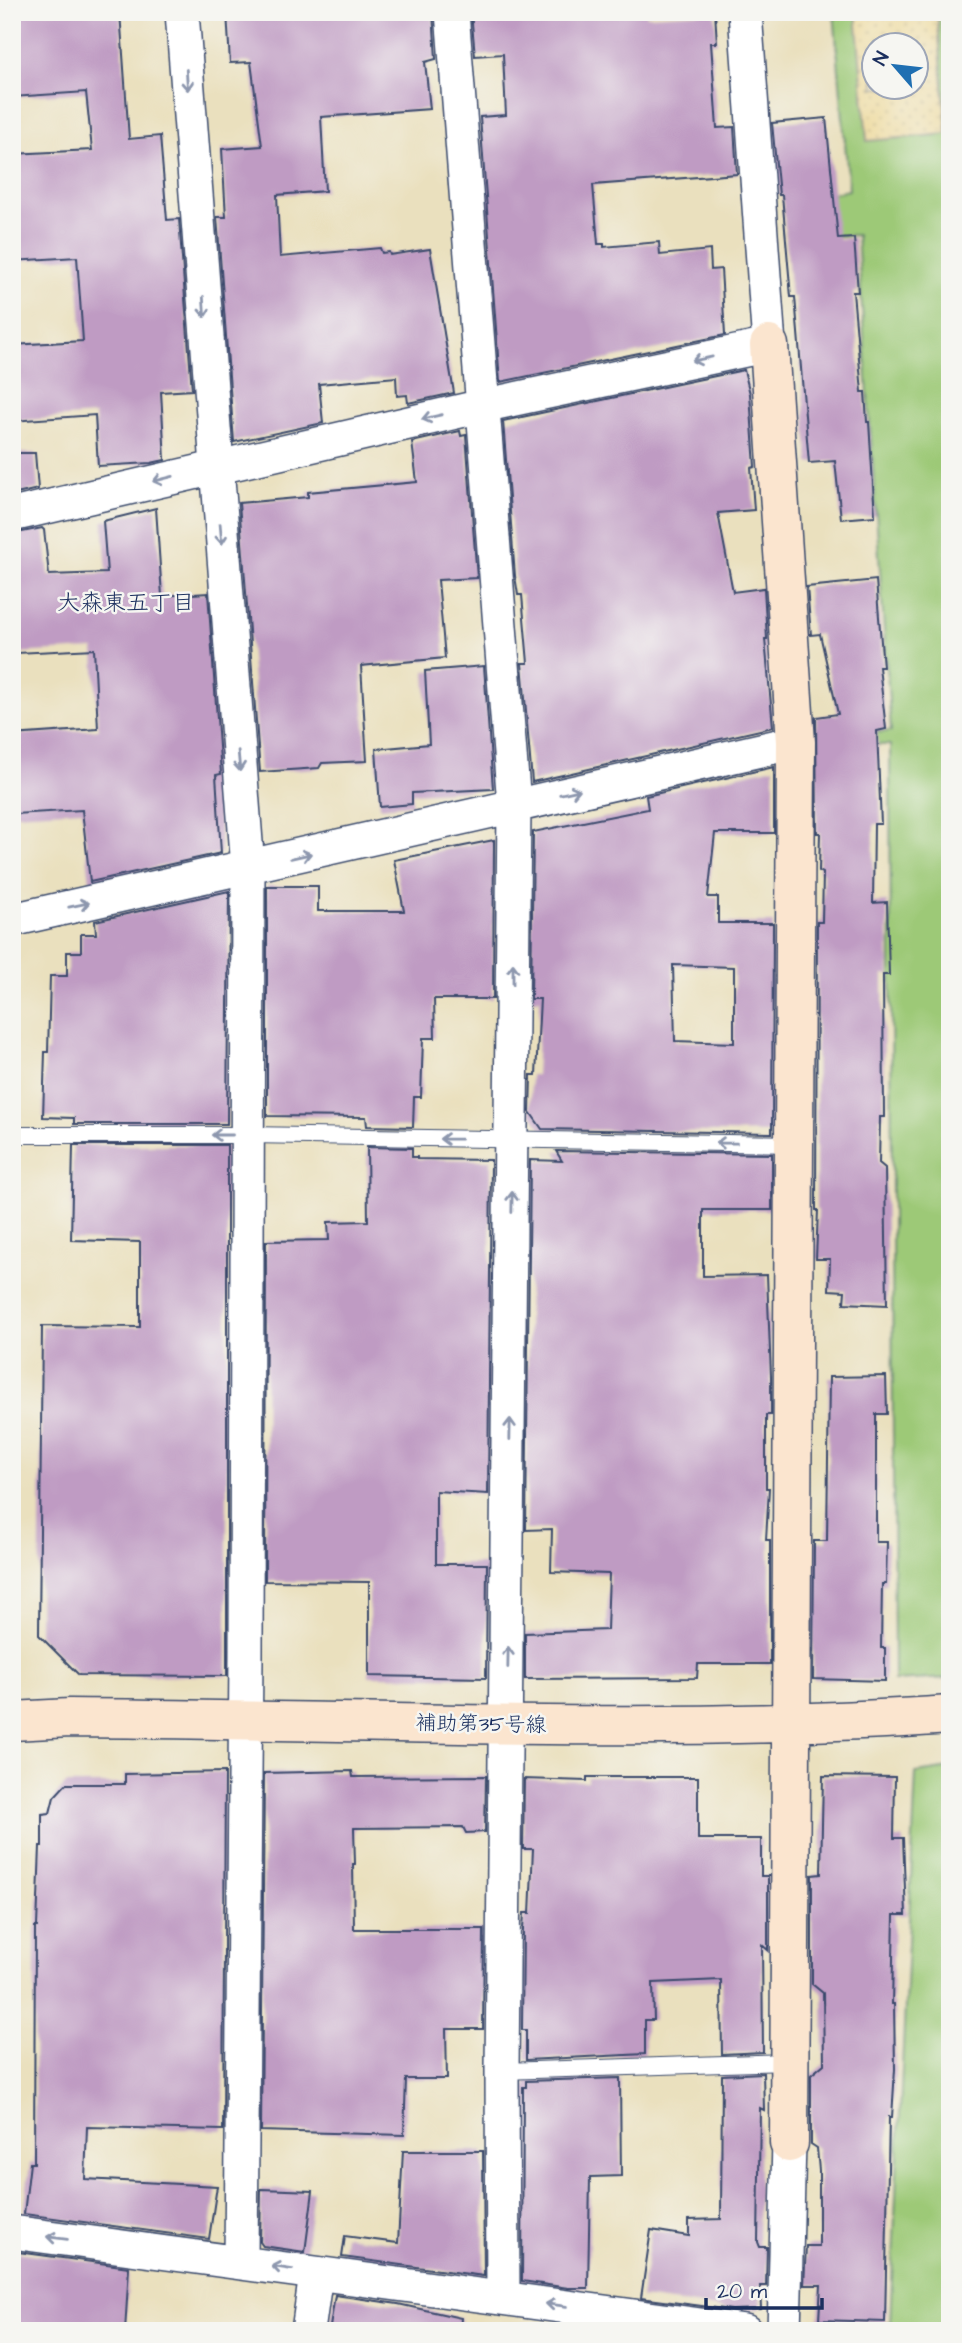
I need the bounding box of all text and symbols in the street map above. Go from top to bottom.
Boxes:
north arrow [860,32,930,102]
text: N [867,47,896,70]
one-way arrow [181,69,194,91]
one-way arrow [198,295,211,318]
one-way arrow [691,352,714,366]
one-way arrow [421,411,444,425]
one-way arrow [152,473,175,486]
one-way arrow [215,522,228,545]
district label: 大森東五丁目 [57,587,195,619]
one-way arrow [233,749,246,772]
one-way arrow [558,785,581,799]
one-way arrow [289,848,312,862]
one-way arrow [67,898,90,912]
one-way arrow [507,963,520,986]
one-way arrow [211,1128,234,1142]
one-way arrow [438,1132,461,1146]
one-way arrow [715,1136,738,1150]
one-way arrow [505,1191,519,1214]
one-way arrow [503,1418,517,1441]
one-way arrow [501,1646,514,1669]
street label: 補助第35号線 [415,1708,547,1740]
one-way arrow [46,2231,68,2244]
one-way arrow [271,2261,294,2274]
scale bar [706,2266,822,2310]
text: 20 m [717,2277,768,2306]
one-way arrow [545,2298,568,2311]

